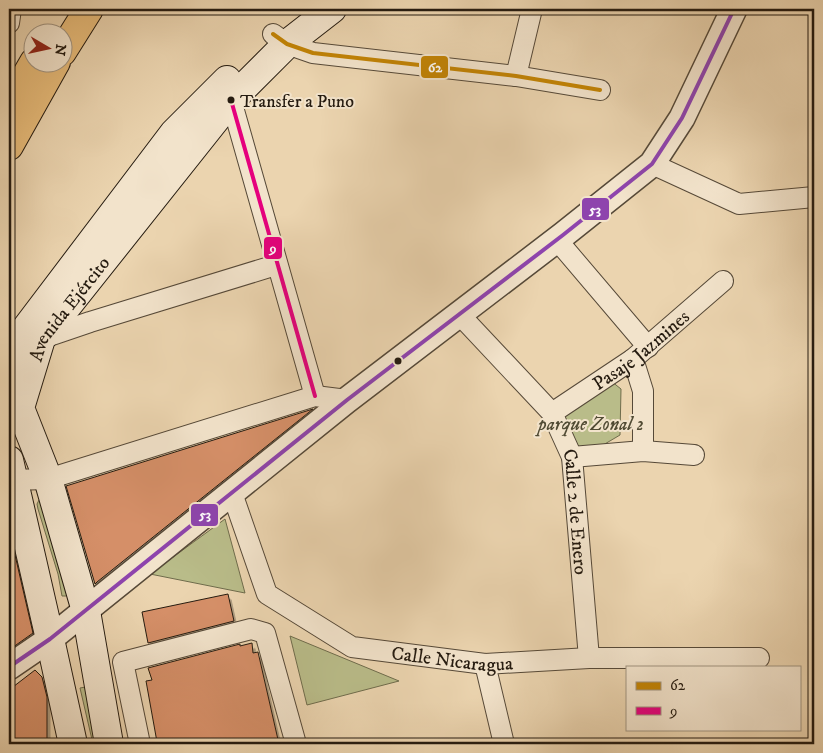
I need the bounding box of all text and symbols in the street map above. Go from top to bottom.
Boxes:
north arrow [22,22,72,72]
text: N [50,43,70,57]
line badge: 62 [420,55,449,79]
text: 62 [428,59,443,77]
place label: Transfer a Puno [240,91,354,113]
marker: Transfer a Puno [226,95,236,105]
line badge: 53 [581,197,610,221]
text: 53 [588,201,601,219]
line badge: 9 [263,236,283,260]
text: 9 [269,240,277,258]
street label: Avenida Ejército [25,252,115,364]
street label: Pasaje Jazmines [589,306,694,396]
unlabelled marker [393,356,403,366]
park label: parque Zonal 2 [534,413,644,437]
street label: Calle 2 de Enero [557,445,592,576]
line badge: 53 [190,503,219,527]
text: 53 [198,506,211,524]
street label: Calle Nicaragua [390,642,514,677]
legend [626,666,800,730]
text: 62 [670,676,686,695]
text: 9 [669,702,678,721]

